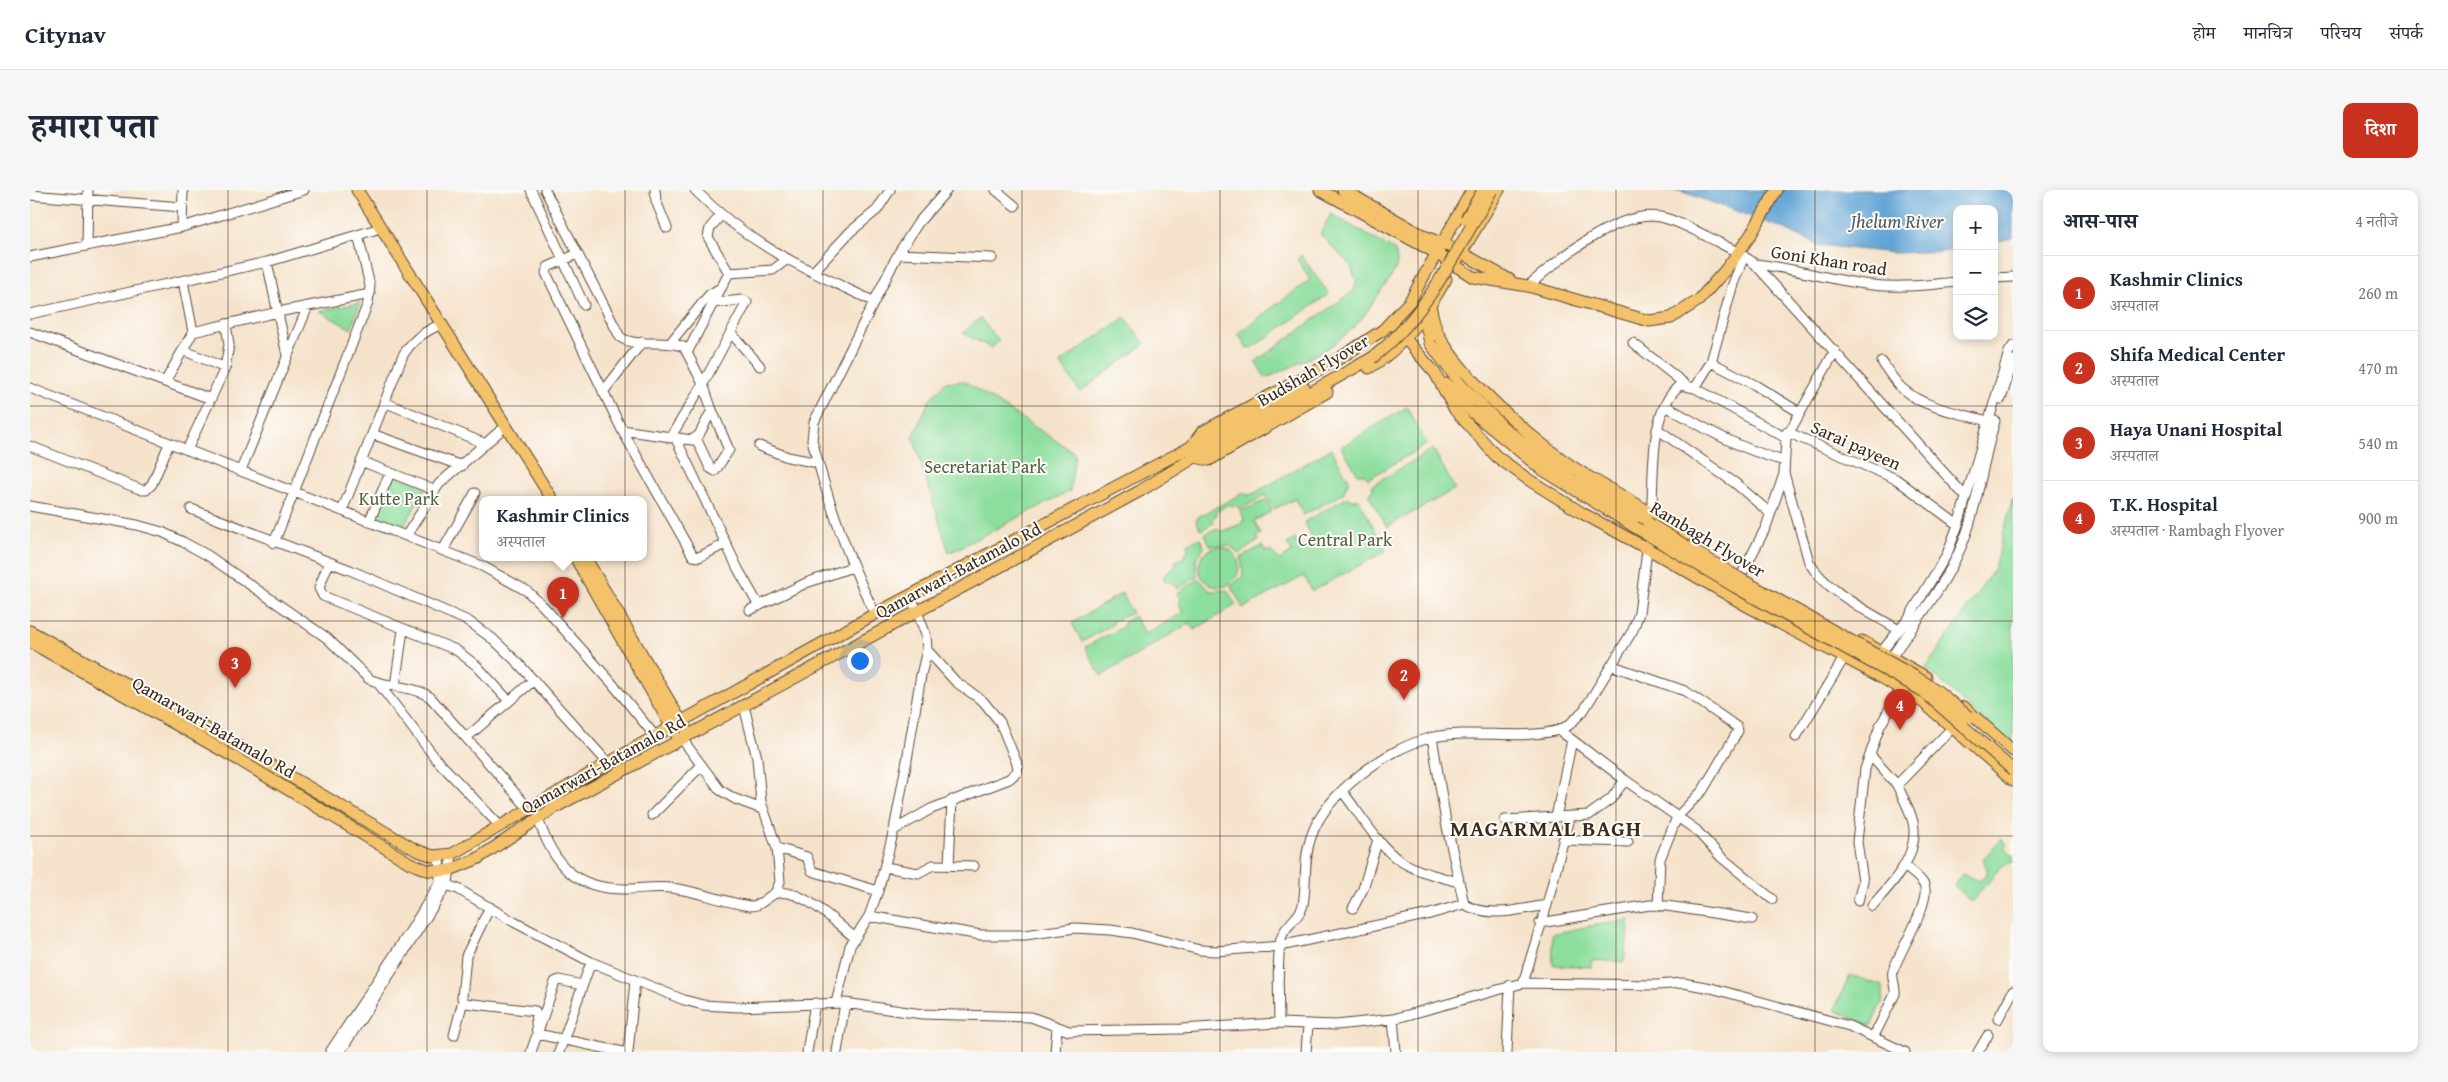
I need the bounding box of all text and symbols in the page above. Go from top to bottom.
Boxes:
text: Citynav [25,17,106,52]
text: होम [2193,19,2216,46]
text: मानचित्र [2244,19,2292,46]
text: परिचय [2320,19,2361,46]
text: संपर्क [2389,19,2423,46]
text: हमारा पता [30,100,157,151]
button: दिशा [2343,103,2418,158]
map controls [1953,205,1998,340]
button: + [1953,205,1998,250]
text: आस-पास [2063,205,2137,236]
water label: Jhelum River [1847,207,1945,235]
text: 4 नतीजे [2355,209,2398,233]
street label: Goni Khan road [1769,238,1889,283]
button: − [1953,250,1998,295]
text: Kashmir Clinics [2110,265,2243,293]
text: 1 [2075,281,2083,305]
text: 260 m [2358,281,2398,305]
text: अस्पताल [2110,293,2159,317]
button: layers [1953,295,1998,340]
street label: Budshah Flyover [1252,327,1374,413]
text: Shifa Medical Center [2110,340,2285,368]
text: 2 [2075,356,2083,380]
text: 470 m [2358,356,2398,380]
text: अस्पताल [2110,368,2159,392]
street label: Sarai payeen [1807,413,1905,477]
text: Haya Unani Hospital [2110,415,2282,443]
text: 3 [2075,431,2083,455]
text: 540 m [2358,431,2398,455]
text: अस्पताल [2110,443,2159,467]
park label: Secretariat Park [924,453,1047,480]
park label: Kutte Park [359,485,440,512]
text: T.K. Hospital [2110,490,2218,518]
street label: Rambagh Flyover [1645,494,1771,584]
popup [479,496,647,561]
text: Kashmir Clinics [497,501,629,529]
text: 4 [2075,506,2083,530]
text: 900 m [2358,506,2398,530]
street label: Qamarwari-Batamalo Rd [870,515,1046,625]
text: अस्पताल · Rambagh Flyover [2110,518,2284,542]
park label: Central Park [1298,526,1393,553]
text: अस्पताल [497,529,545,553]
pin: 1 [547,577,579,618]
pin: 3 [219,647,251,688]
your location [847,648,873,674]
pin: 2 [1388,659,1420,700]
street label: Qamarwari-Batamalo Rd [127,669,301,785]
pin: 4 [1884,689,1916,730]
street label: Qamarwari-Batamalo Rd [516,707,691,821]
district label: MAGARMAL BAGH [1450,812,1642,844]

